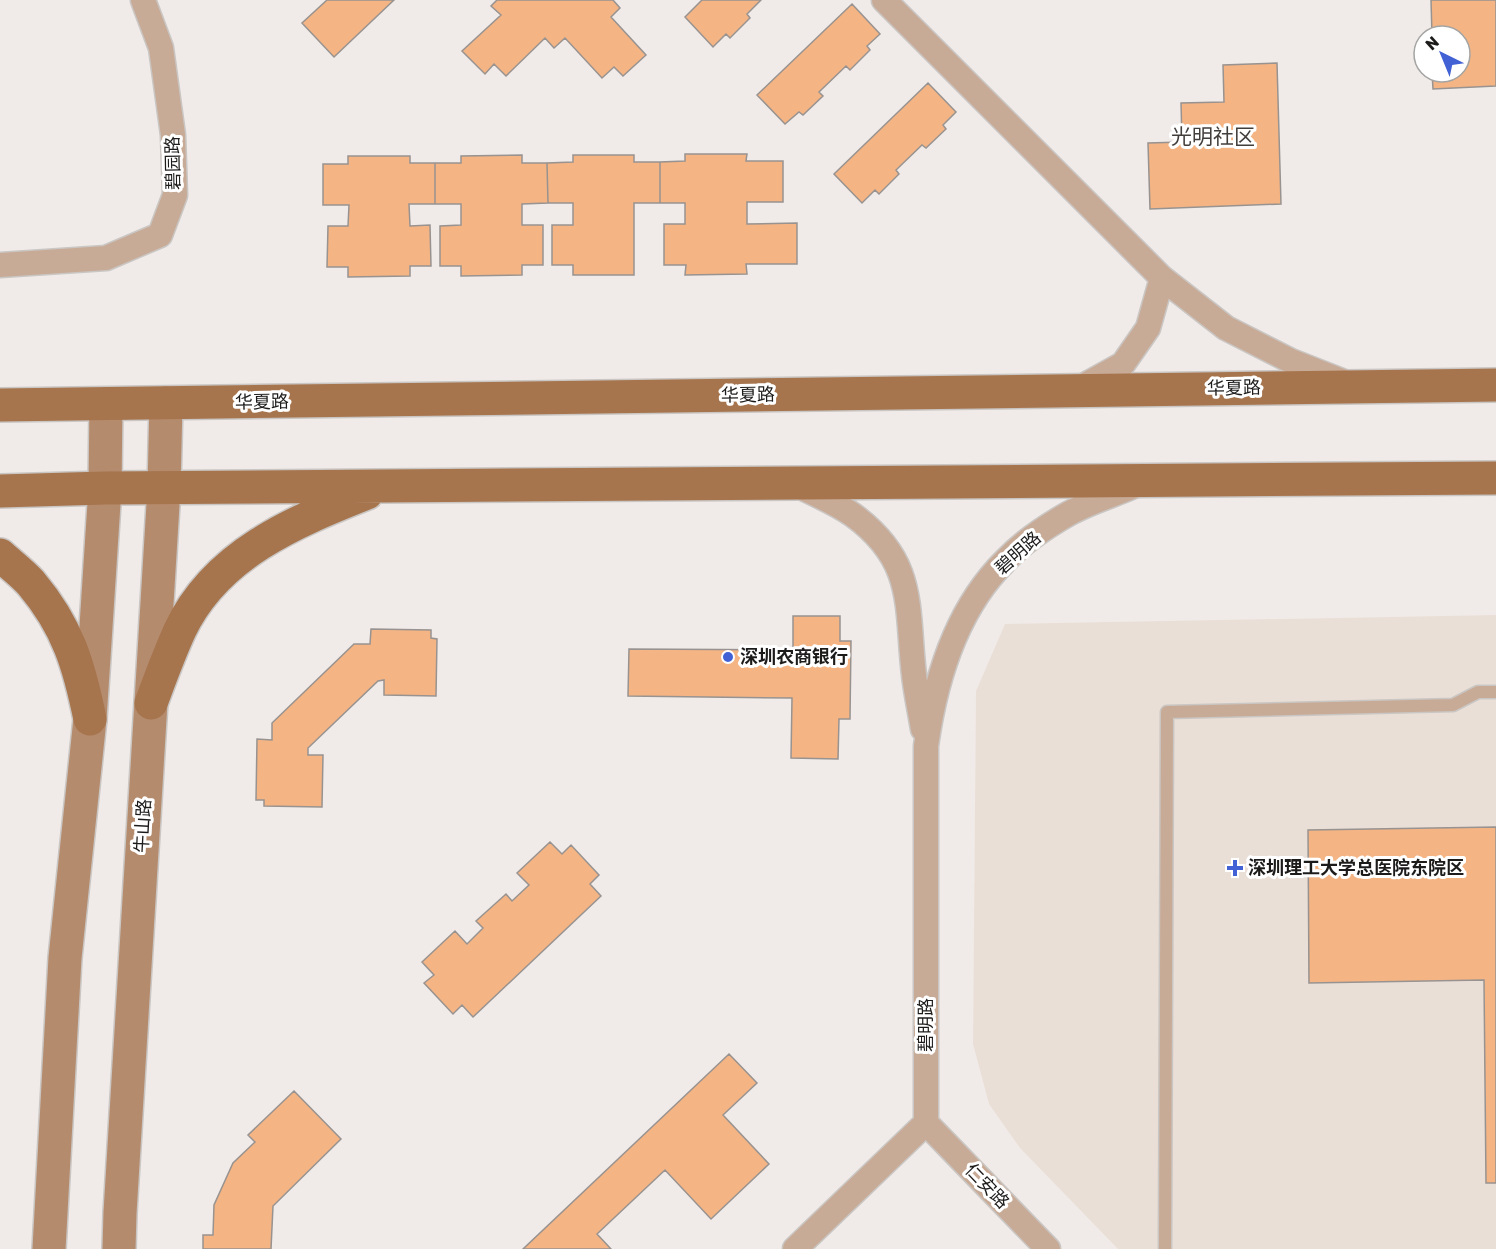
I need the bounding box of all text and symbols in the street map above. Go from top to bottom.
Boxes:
north arrow [1412,24,1472,84]
text: N [1421,33,1443,54]
district label: 光明社区 [1171,124,1255,149]
street label: 碧园路 [162,136,184,190]
street label: 华夏路 [1207,377,1261,399]
street label: 华夏路 [721,384,775,406]
street label: 华夏路 [235,391,289,413]
street label: 碧明路 [991,527,1045,579]
place label: 深圳农商银行 [740,646,848,668]
marker: 深圳农商银行 [721,650,735,664]
street label: 牛山路 [131,798,155,854]
place label: 深圳理工大学总医院东院区 [1248,857,1464,879]
marker: 深圳理工大学总医院东院区 [1226,859,1244,877]
street label: 碧明路 [915,998,937,1052]
street label: 仁安路 [960,1159,1014,1213]

